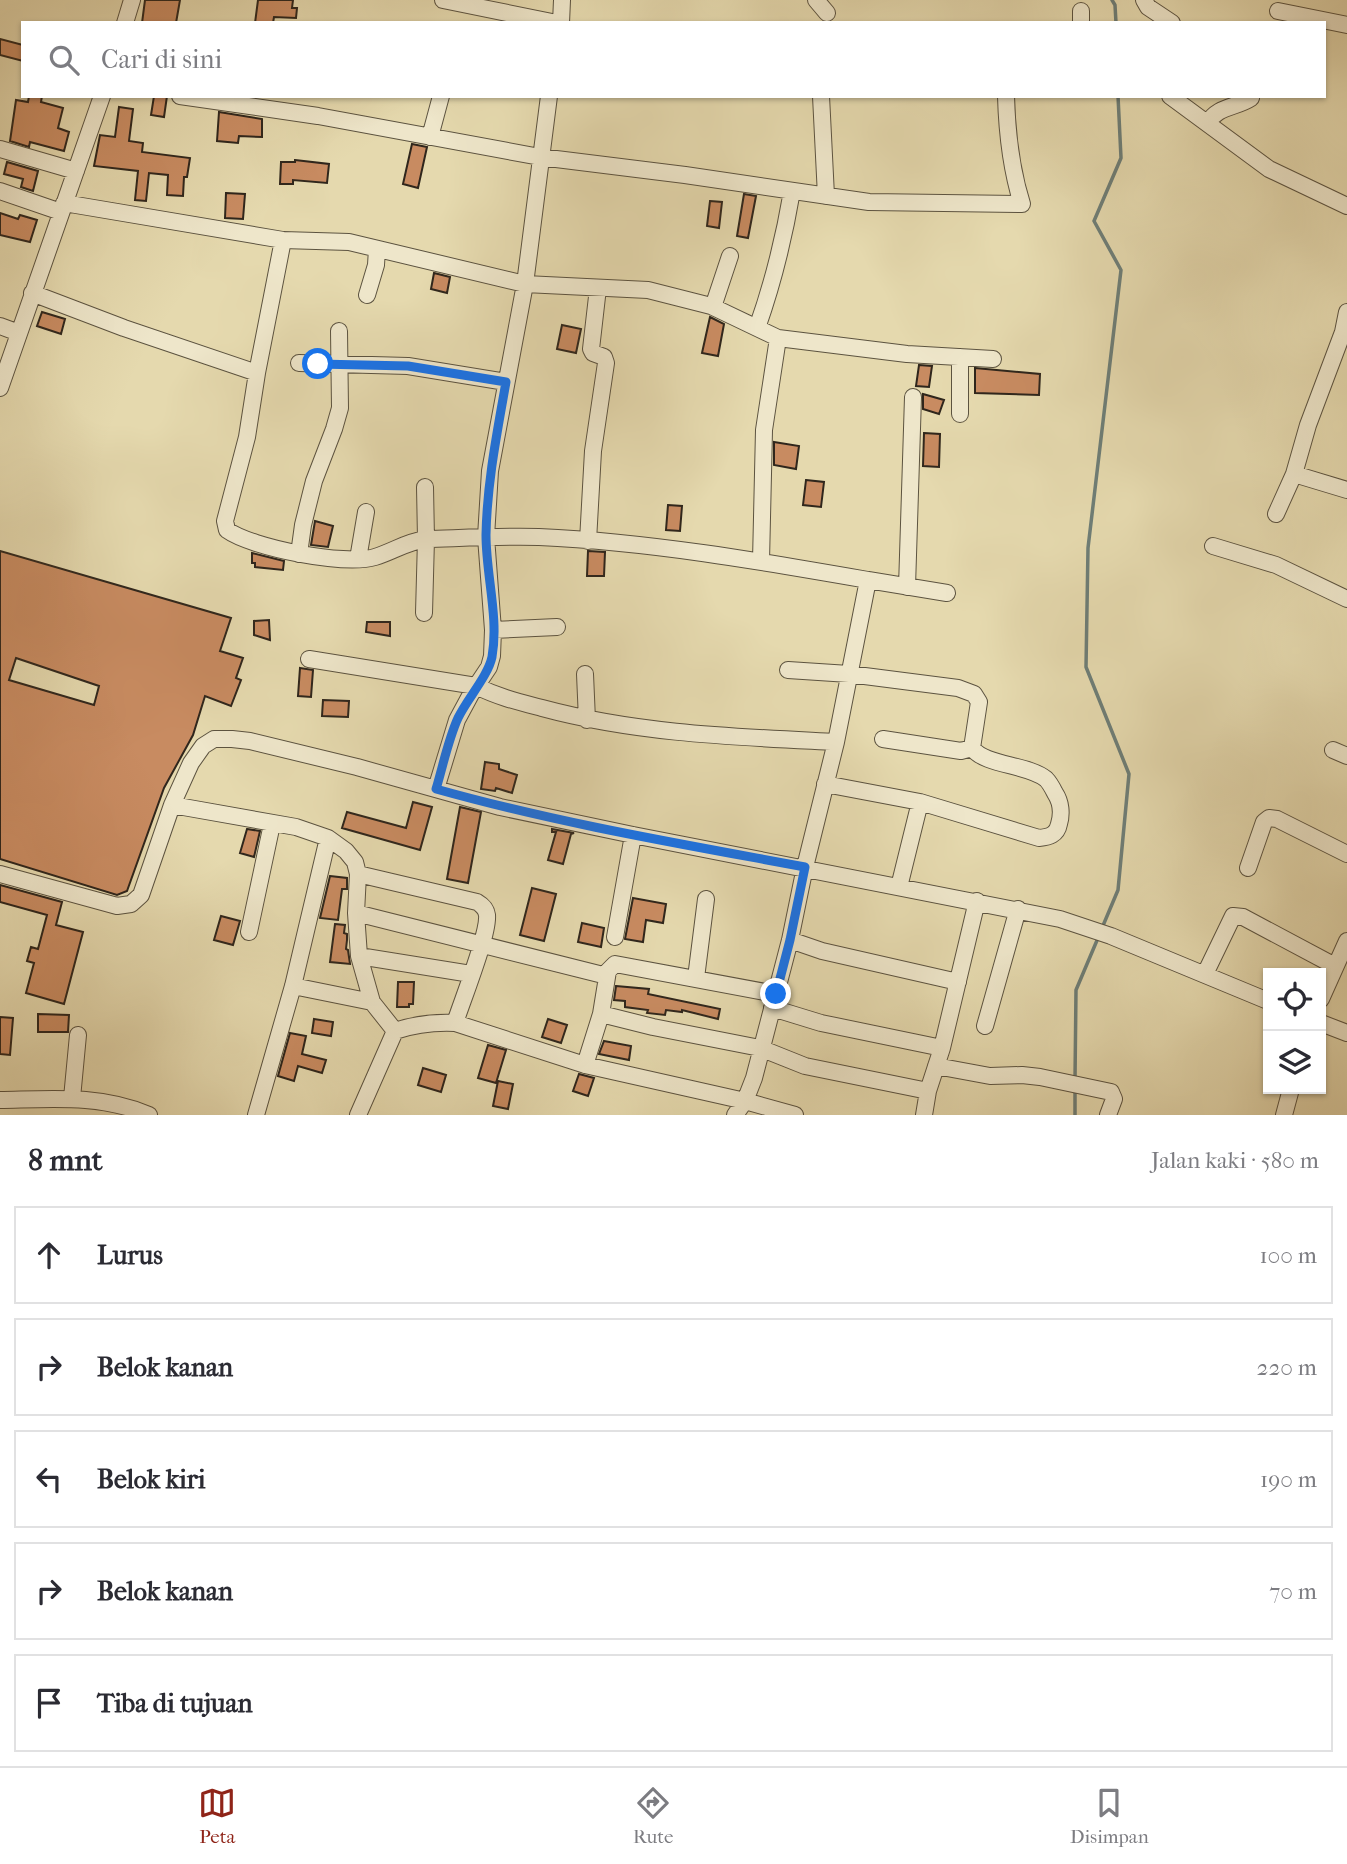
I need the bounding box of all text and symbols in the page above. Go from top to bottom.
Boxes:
search box [21,21,1326,98]
icon: search [45,41,83,79]
text: Cari di sini [101,44,222,75]
route start [302,348,333,379]
map controls [1263,968,1326,1094]
button: locate [1263,968,1326,1031]
route end [760,978,791,1009]
button: layers [1263,1031,1326,1094]
text: 8 mnt [28,1143,102,1178]
text: Jalan kaki · 580 m [1151,1147,1319,1174]
icon: ahead [30,1236,68,1274]
text: Lurus [97,1240,163,1271]
text: 100 m [1259,1242,1317,1269]
icon: right [30,1348,68,1386]
text: Belok kanan [97,1352,233,1383]
text: 220 m [1257,1354,1317,1381]
icon: left [30,1460,68,1498]
text: Belok kiri [97,1464,205,1495]
text: 190 m [1260,1466,1317,1493]
icon: right [30,1572,68,1610]
text: Belok kanan [97,1576,233,1607]
text: 70 m [1269,1578,1317,1605]
icon: arrive [30,1684,68,1722]
text: Tiba di tujuan [97,1688,253,1719]
tab: Peta [198,1784,236,1848]
tab: Rute [633,1784,673,1848]
tab: Disimpan [1070,1784,1149,1848]

